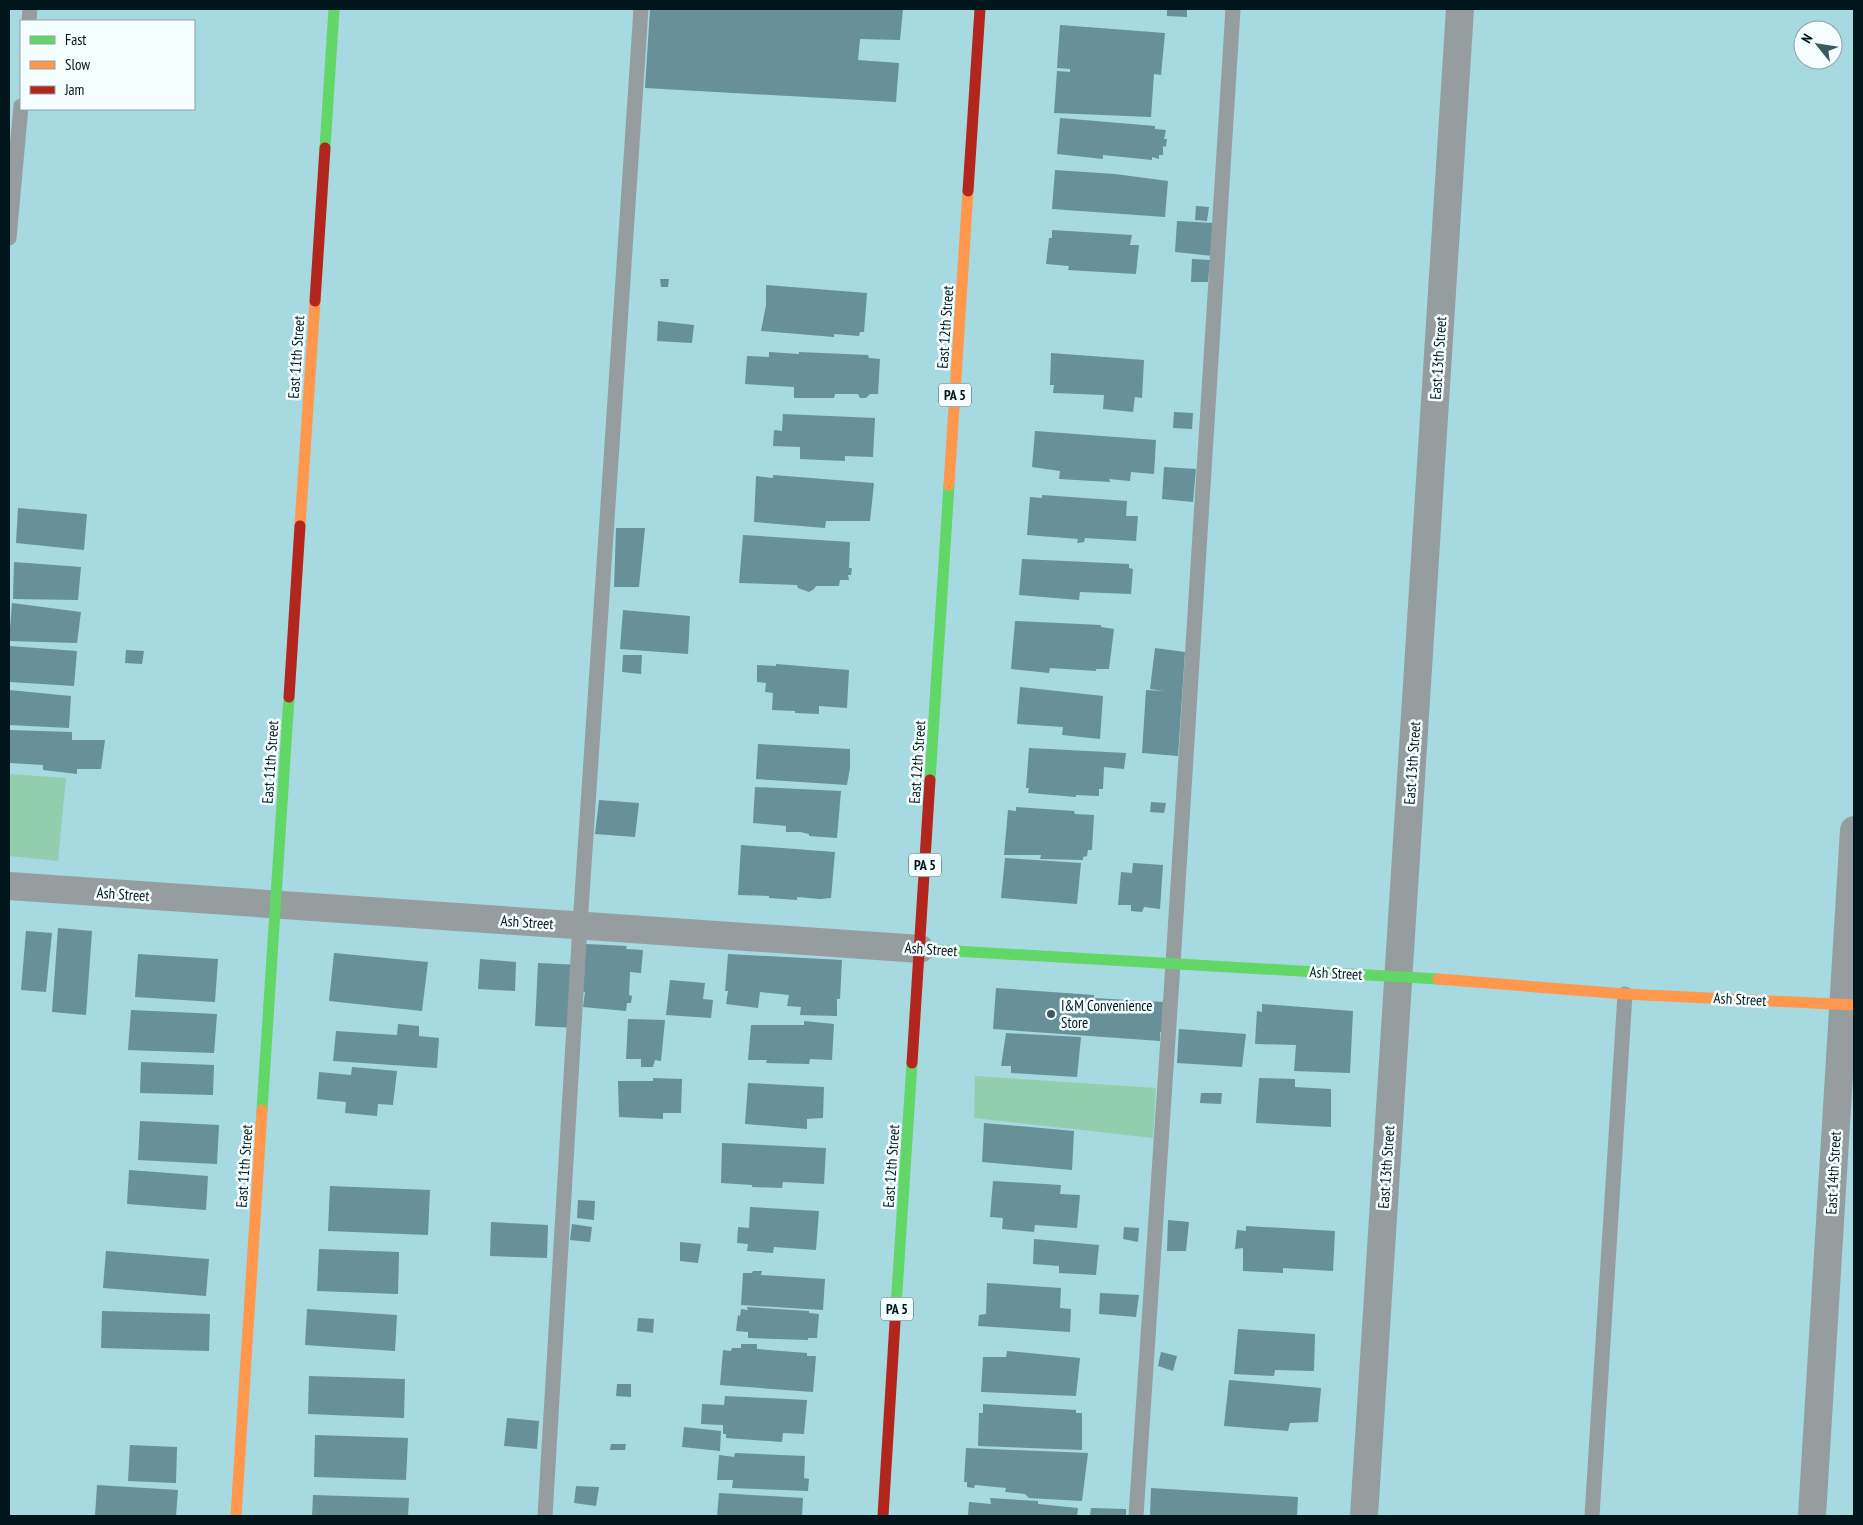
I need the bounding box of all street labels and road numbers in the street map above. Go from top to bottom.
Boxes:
street label: East 12th Street [933,285,957,369]
street label: East 11th Street [284,315,308,399]
street label: East 13th Street [1426,316,1450,400]
road number: PA 5 [939,384,971,406]
street label: East 11th Street [258,720,282,804]
street label: East 12th Street [905,720,929,804]
street label: East 13th Street [1400,721,1424,805]
road number: PA 5 [909,854,941,876]
street label: Ash Street [96,883,150,905]
street label: Ash Street [500,911,554,933]
street label: Ash Street [904,938,958,960]
street label: Ash Street [1309,962,1363,984]
street label: Ash Street [1713,988,1767,1010]
street label: East 11th Street [232,1124,256,1208]
street label: East 12th Street [879,1124,903,1208]
street label: East 13th Street [1374,1125,1398,1209]
street label: East 14th Street [1821,1131,1845,1215]
road number: PA 5 [881,1298,913,1320]

